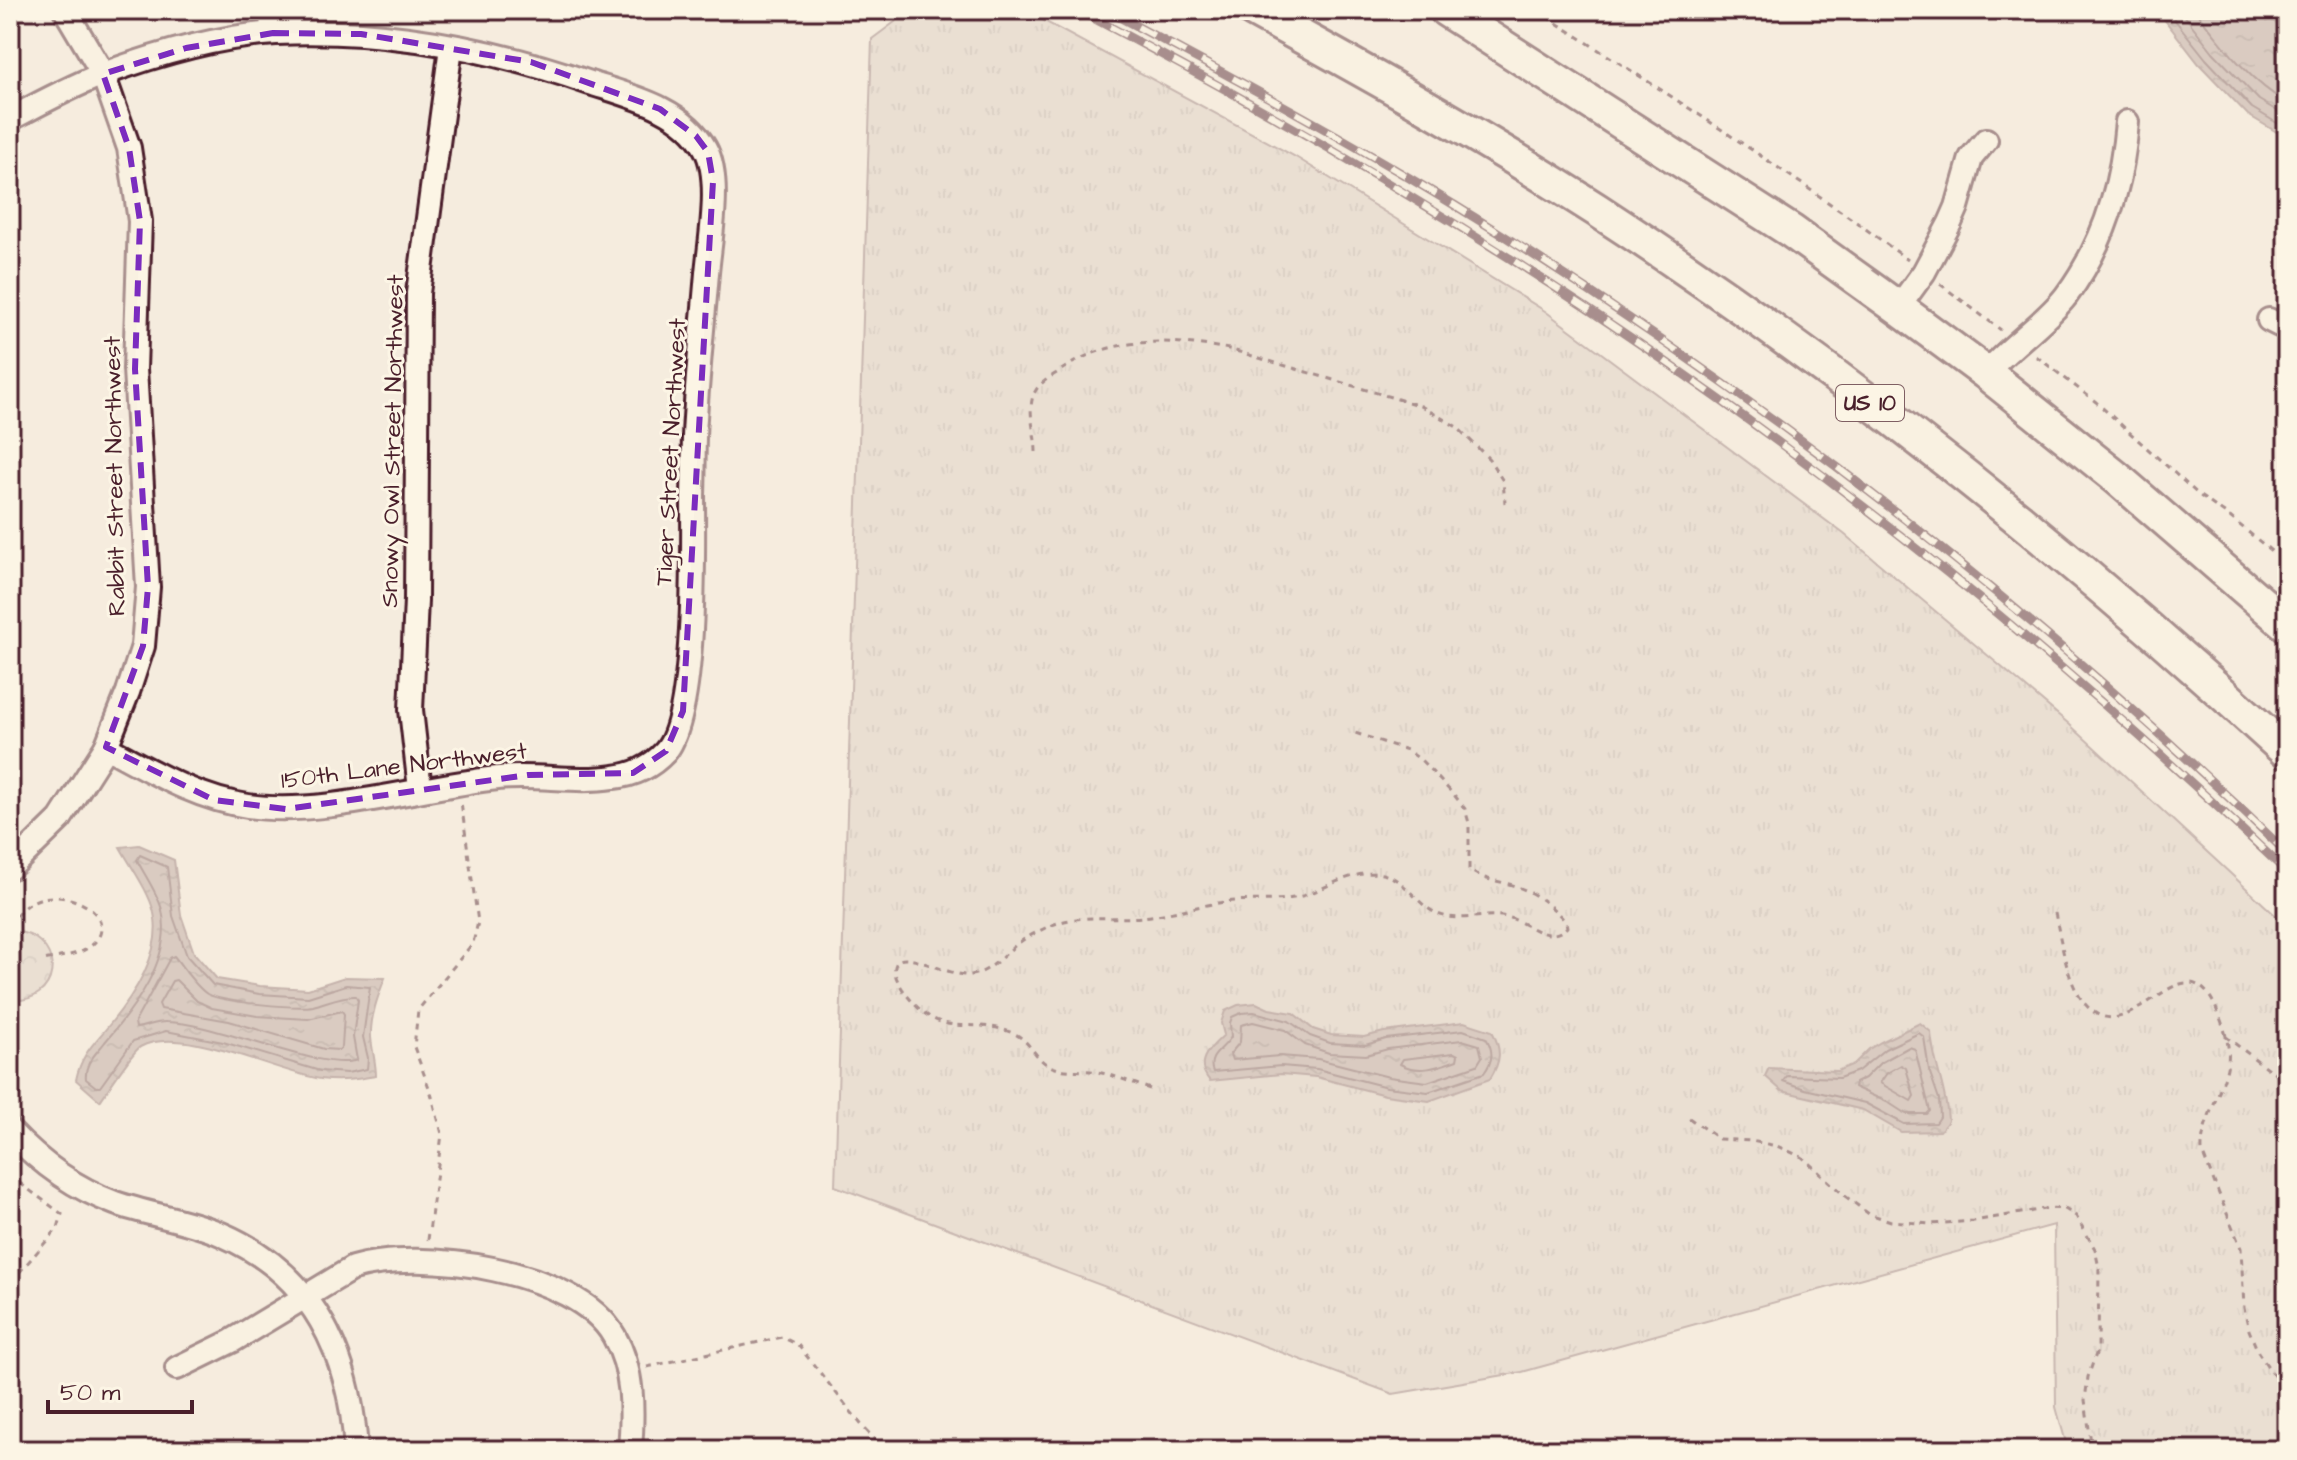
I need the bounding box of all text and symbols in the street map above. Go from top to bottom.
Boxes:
street label: Snowy Owl Street Northwest [373,274,414,608]
street label: Tiger Street Northwest [647,317,696,587]
street label: Rabbit Street Northwest [96,335,134,616]
road number: US 10 [1836,385,1904,421]
street label: 150th Lane Northwest [279,734,529,798]
scale bar [48,1364,192,1414]
text: 50 m [60,1376,121,1410]

